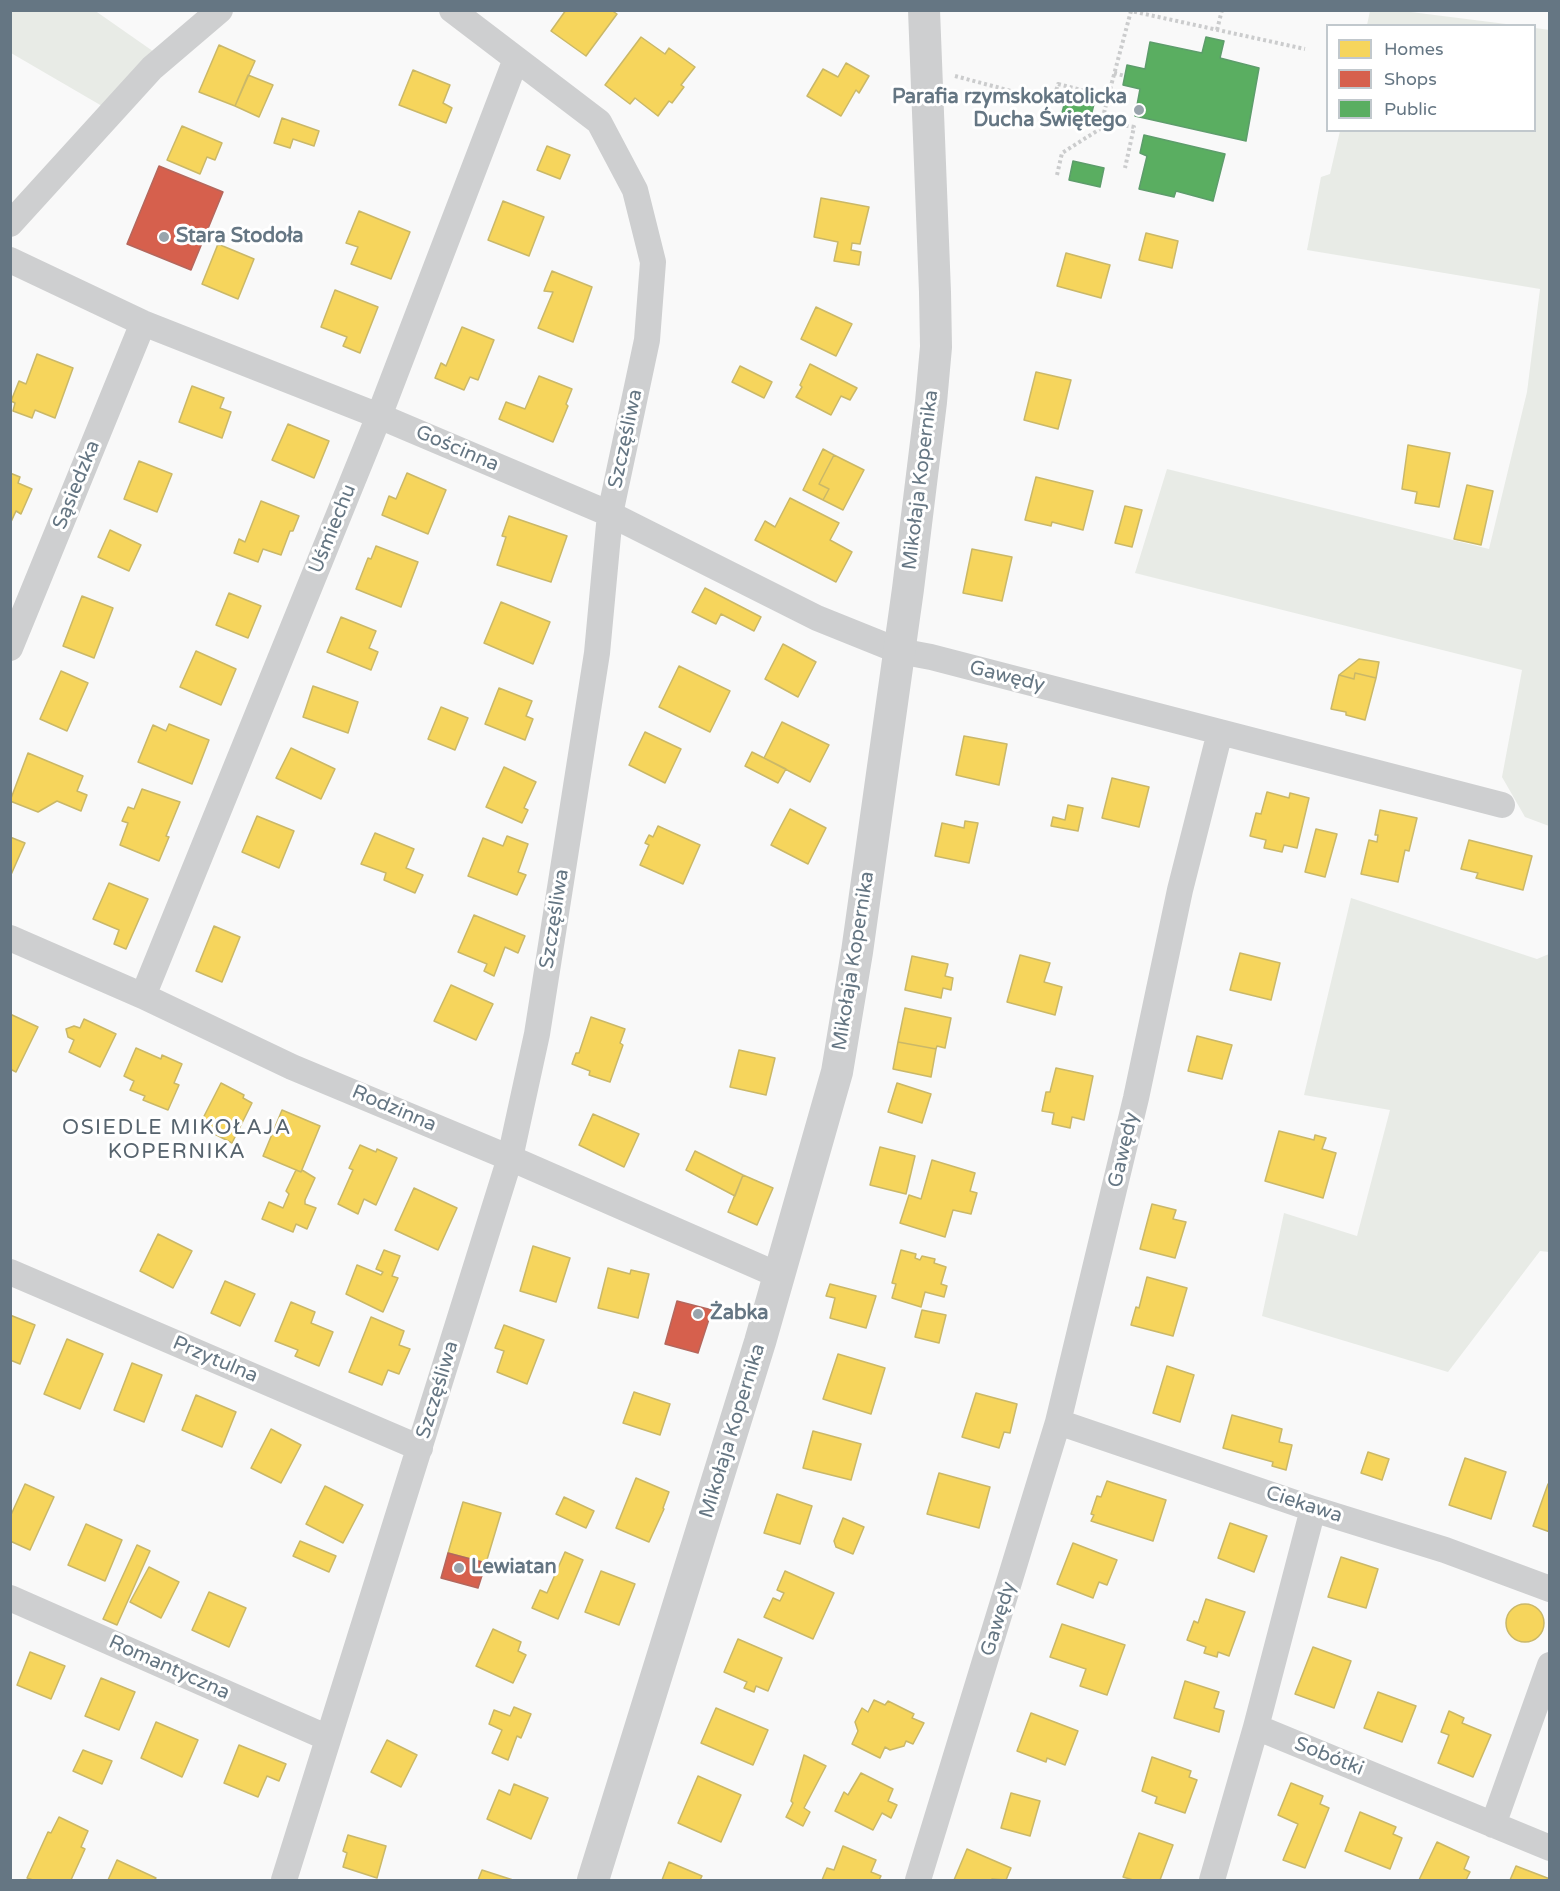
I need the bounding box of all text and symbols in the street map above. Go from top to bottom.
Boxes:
legend [1326,24,1536,132]
text: Homes [1384,38,1444,60]
text: Shops [1384,68,1437,90]
place label: Parafia rzymskokatolicka Ducha Świętego [892,86,1127,133]
text: Public [1384,98,1437,120]
marker: Parafia rzymskokatolicka Ducha Świętego [1132,103,1146,117]
place label: Stara Stodoła [176,225,304,249]
marker: Stara Stodoła [157,230,171,244]
street label: Szczęśliwa [604,387,648,491]
street label: Mikołaja Kopernika [898,389,944,571]
street label: Gościnna [412,421,502,477]
street label: Sąsiedzka [48,437,106,533]
street label: Uśmiechu [304,481,362,577]
street label: Gawędy [967,656,1047,698]
street label: Szczęśliwa [535,867,575,971]
street label: Mikołaja Kopernika [828,870,880,1052]
street label: Rodzinna [348,1080,440,1138]
street label: Gawędy [1104,1110,1144,1190]
district label: OSIEDLE MIKOŁAJA KOPERNIKA [62,1115,292,1165]
place label: Żabka [710,1302,769,1326]
marker: Żabka [691,1307,705,1321]
street label: Przytulna [169,1331,261,1389]
street label: Szczęśliwa [412,1338,464,1442]
street label: Mikołaja Kopernika [695,1341,771,1521]
street label: Ciekawa [1263,1481,1345,1529]
place label: Lewiatan [471,1556,557,1580]
marker: Lewiatan [452,1561,466,1575]
street label: Gawędy [976,1579,1022,1659]
street label: Romantyczna [105,1631,233,1705]
street label: Sobótki [1291,1732,1367,1782]

